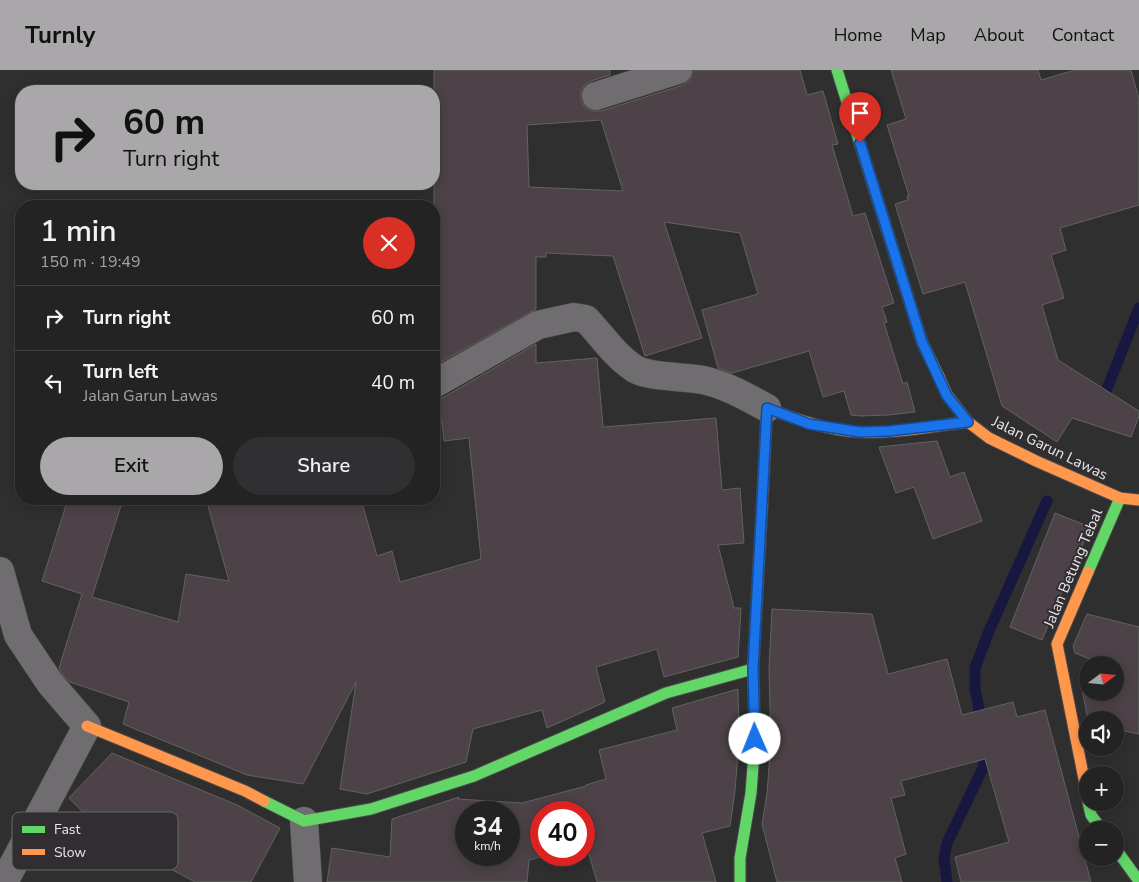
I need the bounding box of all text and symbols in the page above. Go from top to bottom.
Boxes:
text: Turnly [25,19,95,51]
text: Home [834,23,882,47]
text: Map [910,23,946,47]
text: About [974,23,1024,47]
text: Contact [1052,23,1114,47]
pin [839,92,881,143]
text: 60 m [123,99,205,146]
icon: arrive [846,99,874,127]
icon: right [40,105,105,170]
text: Turn right [123,144,219,174]
text: 1 min [40,211,116,252]
button: close [363,217,415,269]
text: 150 m · 19:49 [40,251,141,273]
icon: right [40,304,68,332]
text: Turn right [83,305,170,331]
text: 60 m [371,305,415,331]
text: Turn left [83,359,158,385]
icon: left [40,369,68,397]
text: 40 m [371,370,415,396]
text: Jalan Garun Lawas [83,385,218,407]
street label: Jalan Garun Lawas [988,411,1111,485]
button: Exit [40,437,223,495]
button: Share [233,437,415,495]
street label: Jalan Betung Tebal [1038,505,1107,632]
north arrow [1079,656,1124,701]
map controls [1079,656,1124,866]
button: sound [1079,711,1124,756]
position arrow [728,712,780,764]
button: + [1079,766,1124,811]
speed limit sign: 40 [530,801,595,866]
text: 34 [472,810,503,844]
legend [12,812,178,870]
text: Fast [54,820,80,839]
button: − [1079,821,1124,866]
text: km/h [474,838,501,854]
text: Slow [54,843,86,862]

